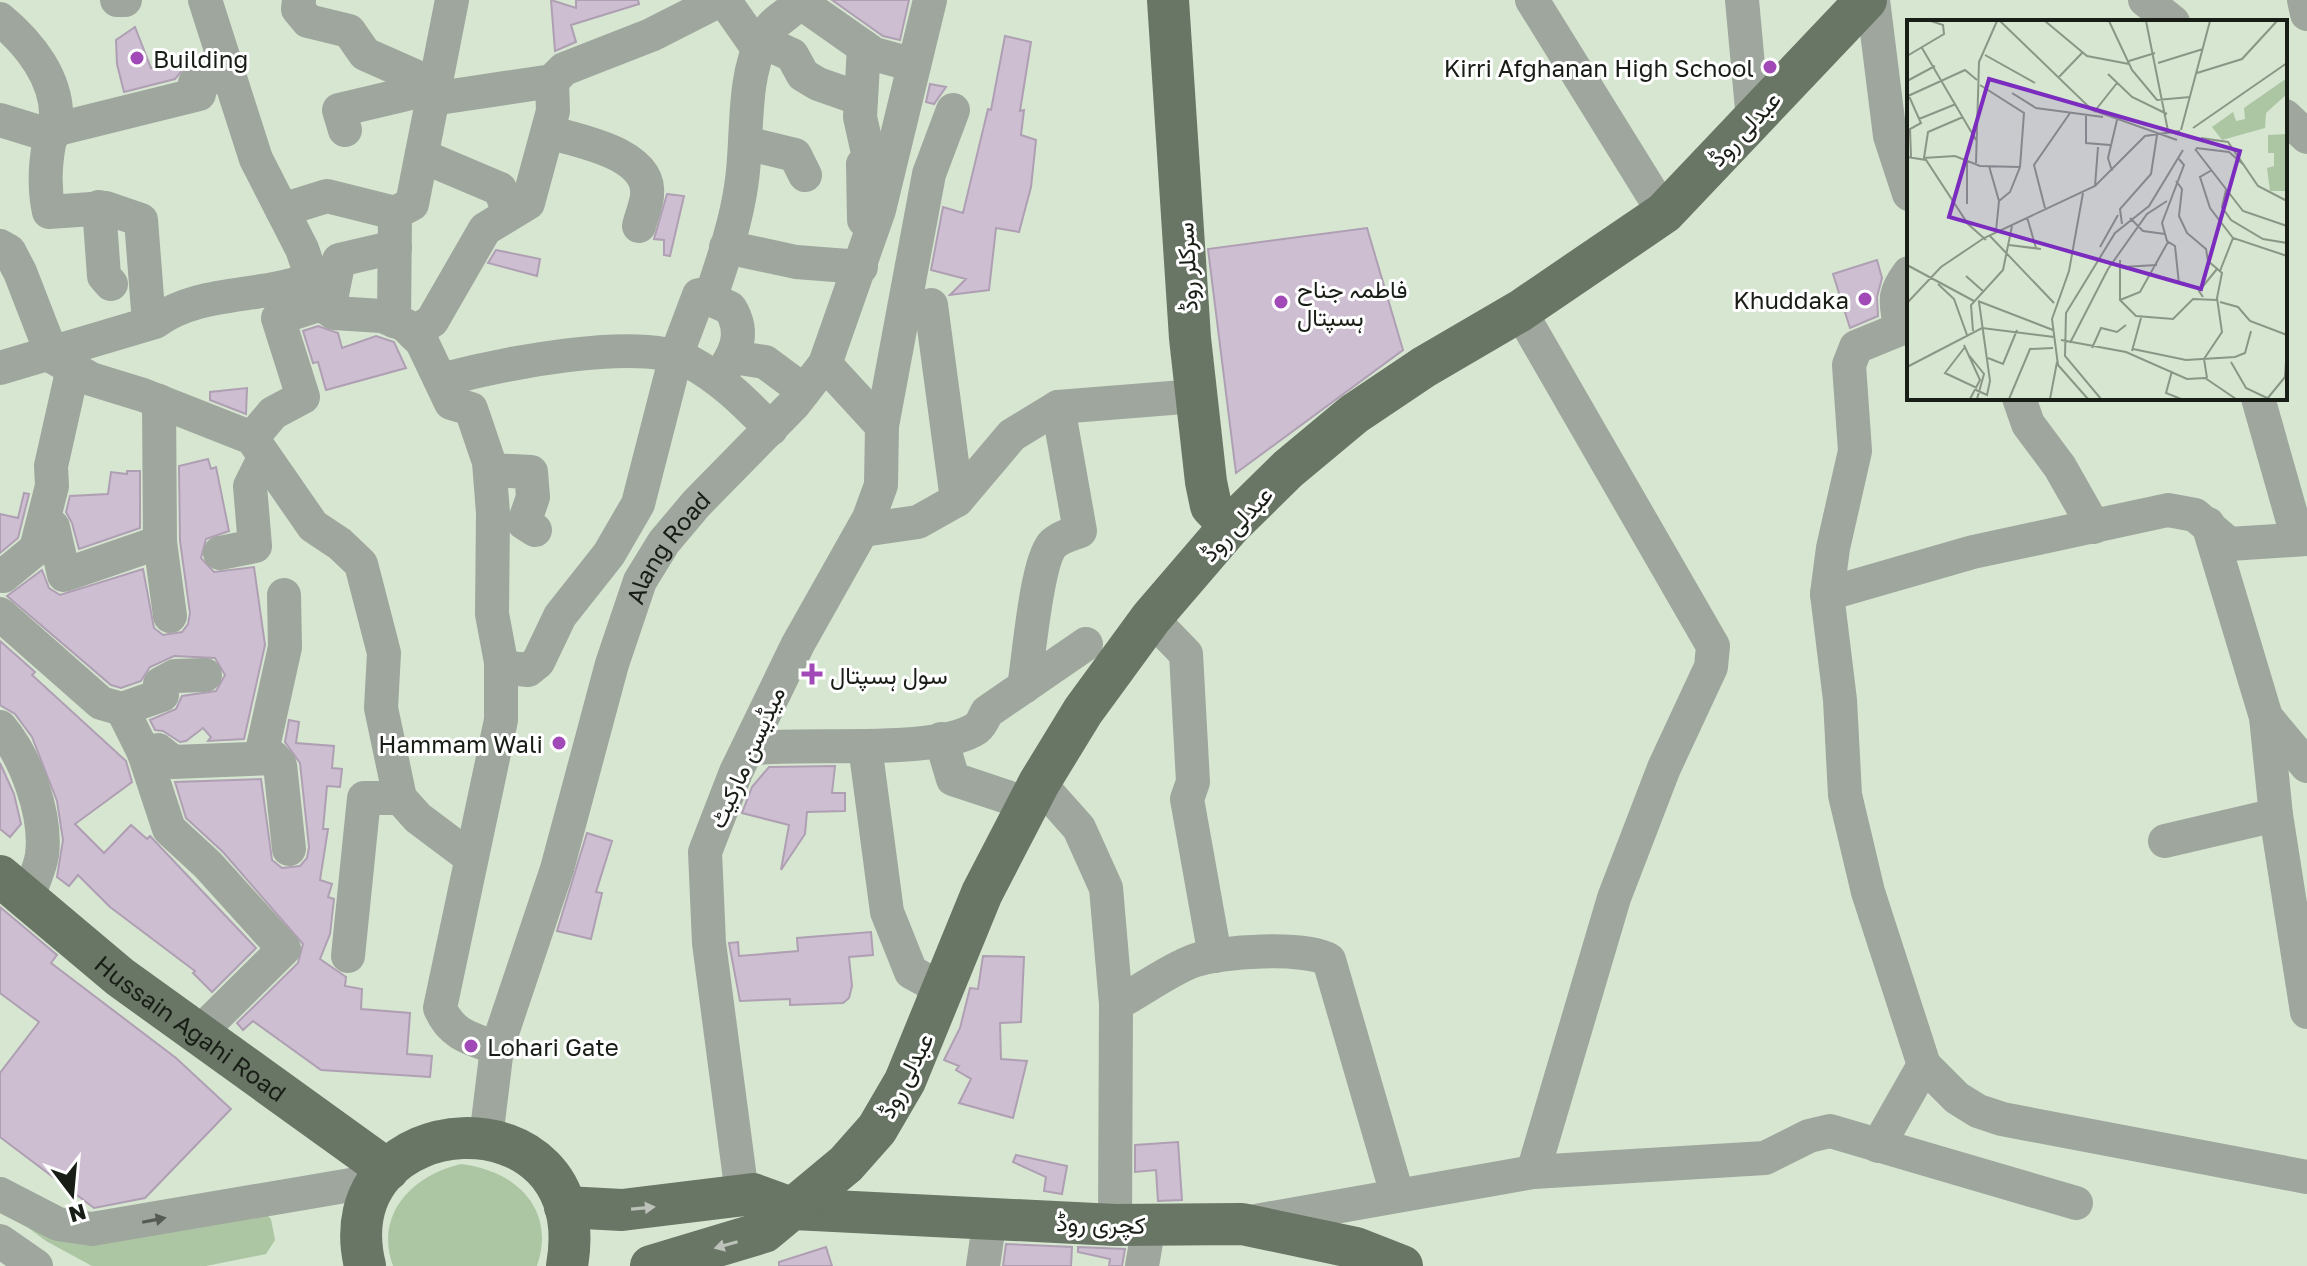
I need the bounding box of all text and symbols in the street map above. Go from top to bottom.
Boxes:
inset map [1907,20,2287,400]
place label: Building [153,44,248,73]
marker: Building [128,49,146,67]
place label: Kirri Afghanan High School [1444,53,1754,82]
marker: Kirri Afghanan High School [1761,58,1779,76]
street label: عبدلی روڈ [1702,84,1787,173]
street label: سرکلر روڈ [1169,221,1205,312]
place label: فاطمہ جناح ہسپتال [1297,274,1407,334]
place label: Khuddaka [1733,285,1849,314]
marker: Khuddaka [1856,290,1874,308]
marker: فاطمہ جناح ہسپتال [1272,293,1290,311]
street label: عبدلی روڈ [1194,479,1279,568]
street label: Alang Road [619,485,715,607]
place label: سول ہسپتال [830,660,948,692]
marker: سول ہسپتال [801,663,823,685]
street label: میڈیسن مارکیٹ [702,682,792,833]
place label: Hammam Wali [378,729,543,758]
marker: Hammam Wali [550,734,568,752]
street label: Hussain Agahi Road [90,948,292,1107]
street label: عبدلی روڈ [871,1027,941,1124]
place label: Lohari Gate [487,1032,619,1061]
marker: Lohari Gate [462,1037,480,1055]
north arrow [32,1154,112,1234]
text: N [66,1198,89,1229]
one-way arrow [631,1201,656,1214]
street label: کچری روڈ [1056,1207,1146,1242]
one-way arrow [141,1214,166,1226]
one-way arrow [714,1239,738,1252]

